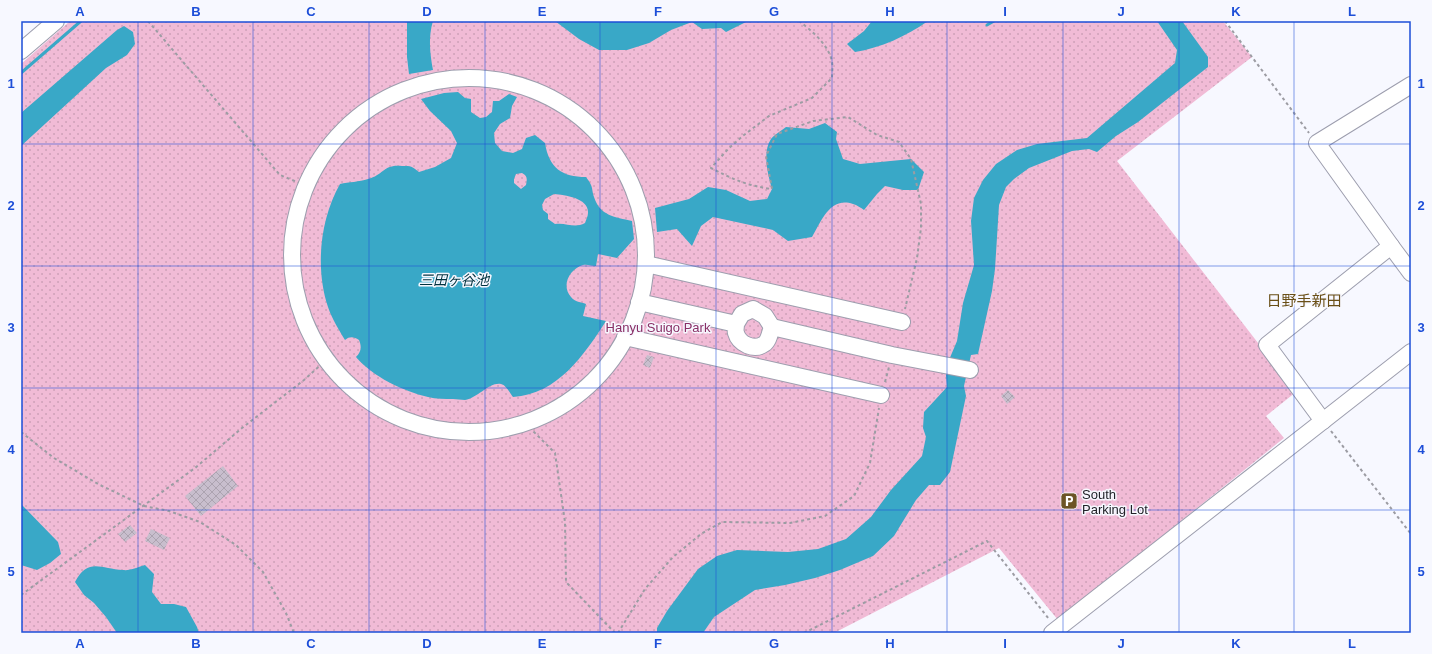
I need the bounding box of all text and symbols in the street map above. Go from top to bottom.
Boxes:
text: A [75,4,85,19]
text: B [191,4,201,19]
text: C [306,4,316,19]
text: D [422,4,432,19]
text: E [538,4,547,19]
text: F [654,4,662,19]
text: G [769,4,779,19]
text: H [885,4,895,19]
text: I [1003,4,1007,19]
text: J [1117,4,1125,19]
text: K [1231,4,1241,19]
text: L [1348,4,1356,19]
text: 1 [7,76,15,91]
text: 1 [1417,76,1425,91]
text: 2 [7,198,15,213]
text: 2 [1417,198,1425,213]
water label: 三田ヶ谷池 [419,272,491,288]
district label: 日野手新田 [1266,292,1342,309]
text: 3 [7,320,15,335]
park label: Hanyu Suigo Park [606,320,711,335]
text: 3 [1417,320,1425,335]
text: 4 [7,442,15,457]
text: 4 [1417,442,1425,457]
place label: South Parking Lot [1082,487,1148,517]
parking icon: South Parking Lot [1059,491,1079,511]
text: 5 [7,564,15,579]
text: 5 [1417,564,1425,579]
text: A [75,636,85,651]
text: B [191,636,201,651]
text: C [306,636,316,651]
text: D [422,636,432,651]
text: E [538,636,547,651]
text: F [654,636,662,651]
text: G [769,636,779,651]
text: H [885,636,895,651]
text: I [1003,636,1007,651]
text: J [1117,636,1125,651]
text: K [1231,636,1241,651]
text: L [1348,636,1356,651]

